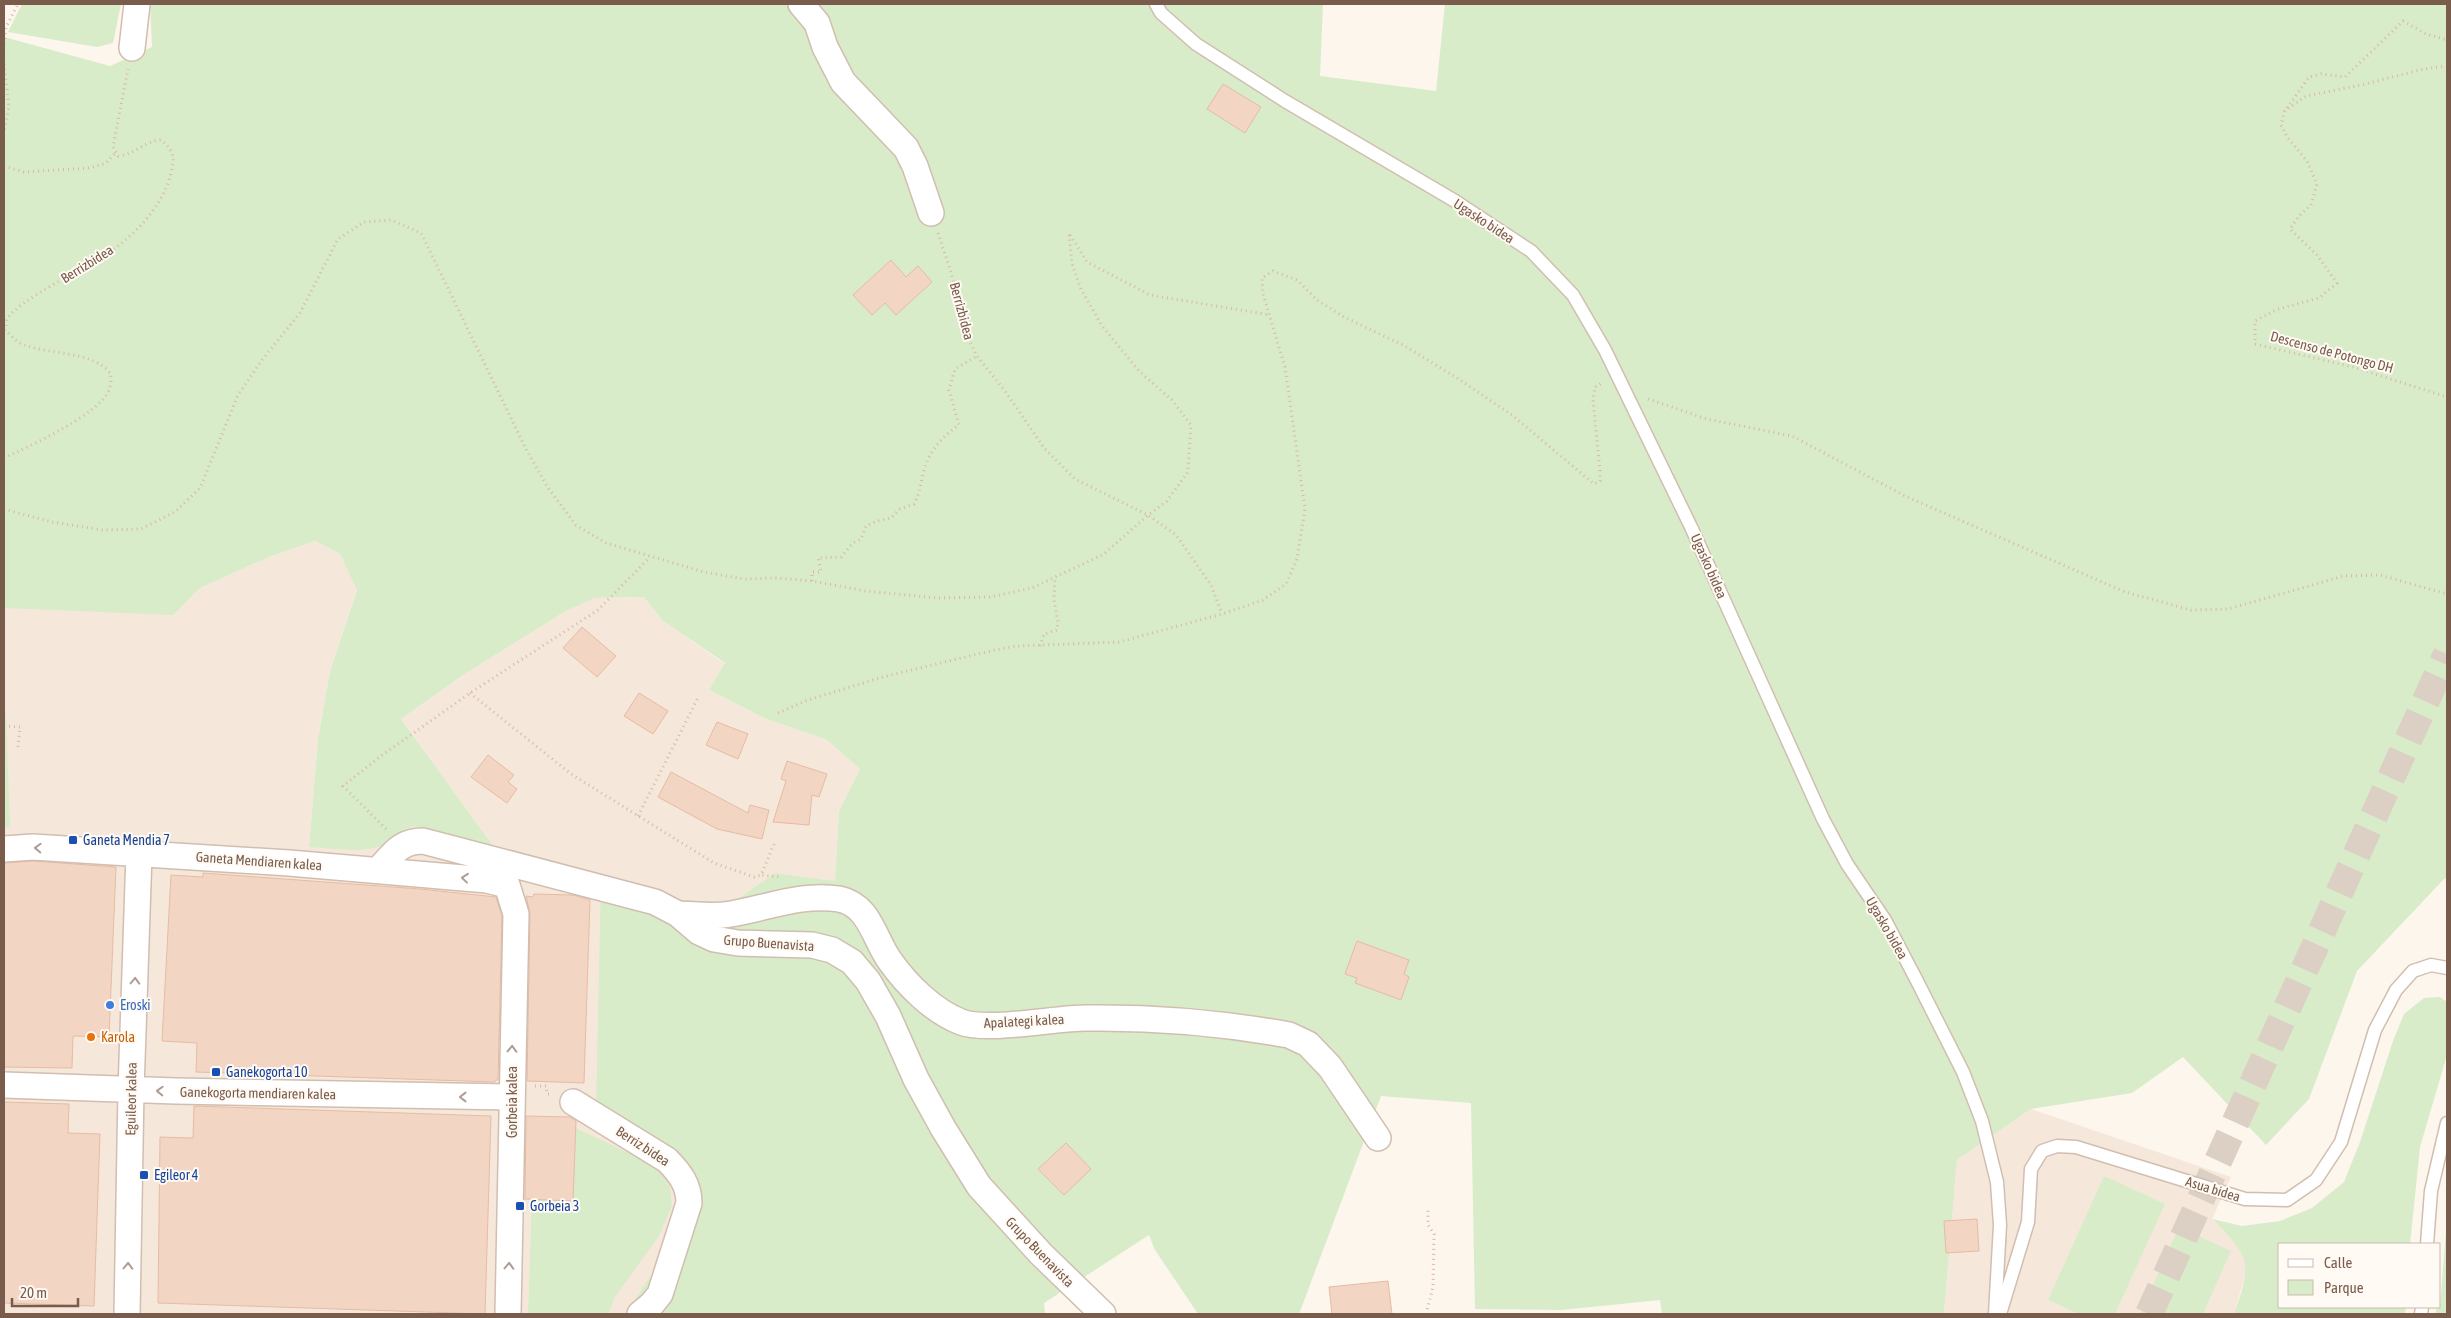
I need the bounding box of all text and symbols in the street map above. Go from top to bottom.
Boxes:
street label: Ugasko bidea [1451,195,1517,247]
street label: Berrizbidea [58,242,116,286]
street label: Berrizbidea [947,280,977,342]
street label: Descenso de Potongo DH [2269,328,2395,376]
street label: Ugasko bidea [1688,531,1730,601]
place label: Ganeta Mendia 7 [83,832,170,848]
marker: Ganeta Mendia 7 [67,834,79,846]
one-way arrow [33,843,41,853]
street label: Ganeta Mendiaren kalea [195,849,323,873]
one-way arrow [461,873,469,884]
street label: Ugasko bidea [1863,894,1911,962]
street label: Grupo Buenavista [723,932,815,954]
one-way arrow [129,976,140,984]
place label: Eroski [120,997,151,1013]
marker: Eroski [104,999,116,1011]
street label: Apalategi kalea [983,1011,1065,1031]
place label: Karola [101,1029,135,1045]
marker: Karola [85,1031,97,1043]
one-way arrow [507,1044,517,1052]
street label: Eguileor kalea [122,1062,140,1136]
place label: Ganekogorta 10 [226,1064,308,1080]
marker: Ganekogorta 10 [210,1066,222,1078]
street label: Gorbeia kalea [504,1066,520,1138]
street label: Ganekogorta mendiaren kalea [180,1084,336,1102]
one-way arrow [156,1085,164,1096]
one-way arrow [459,1092,466,1102]
street label: Berriz bidea [613,1123,673,1169]
place label: Egileor 4 [154,1167,199,1183]
marker: Egileor 4 [138,1169,150,1181]
street label: Asua bidea [2184,1173,2242,1205]
place label: Gorbeia 3 [530,1198,579,1214]
marker: Gorbeia 3 [514,1200,526,1212]
street label: Grupo Buenavista [1003,1214,1077,1290]
legend [2278,1243,2441,1308]
text: Calle [2324,1254,2353,1271]
one-way arrow [123,1261,133,1269]
one-way arrow [504,1261,515,1269]
scale bar [12,1276,79,1308]
text: Parque [2324,1279,2364,1296]
text: 20 m [20,1284,47,1301]

